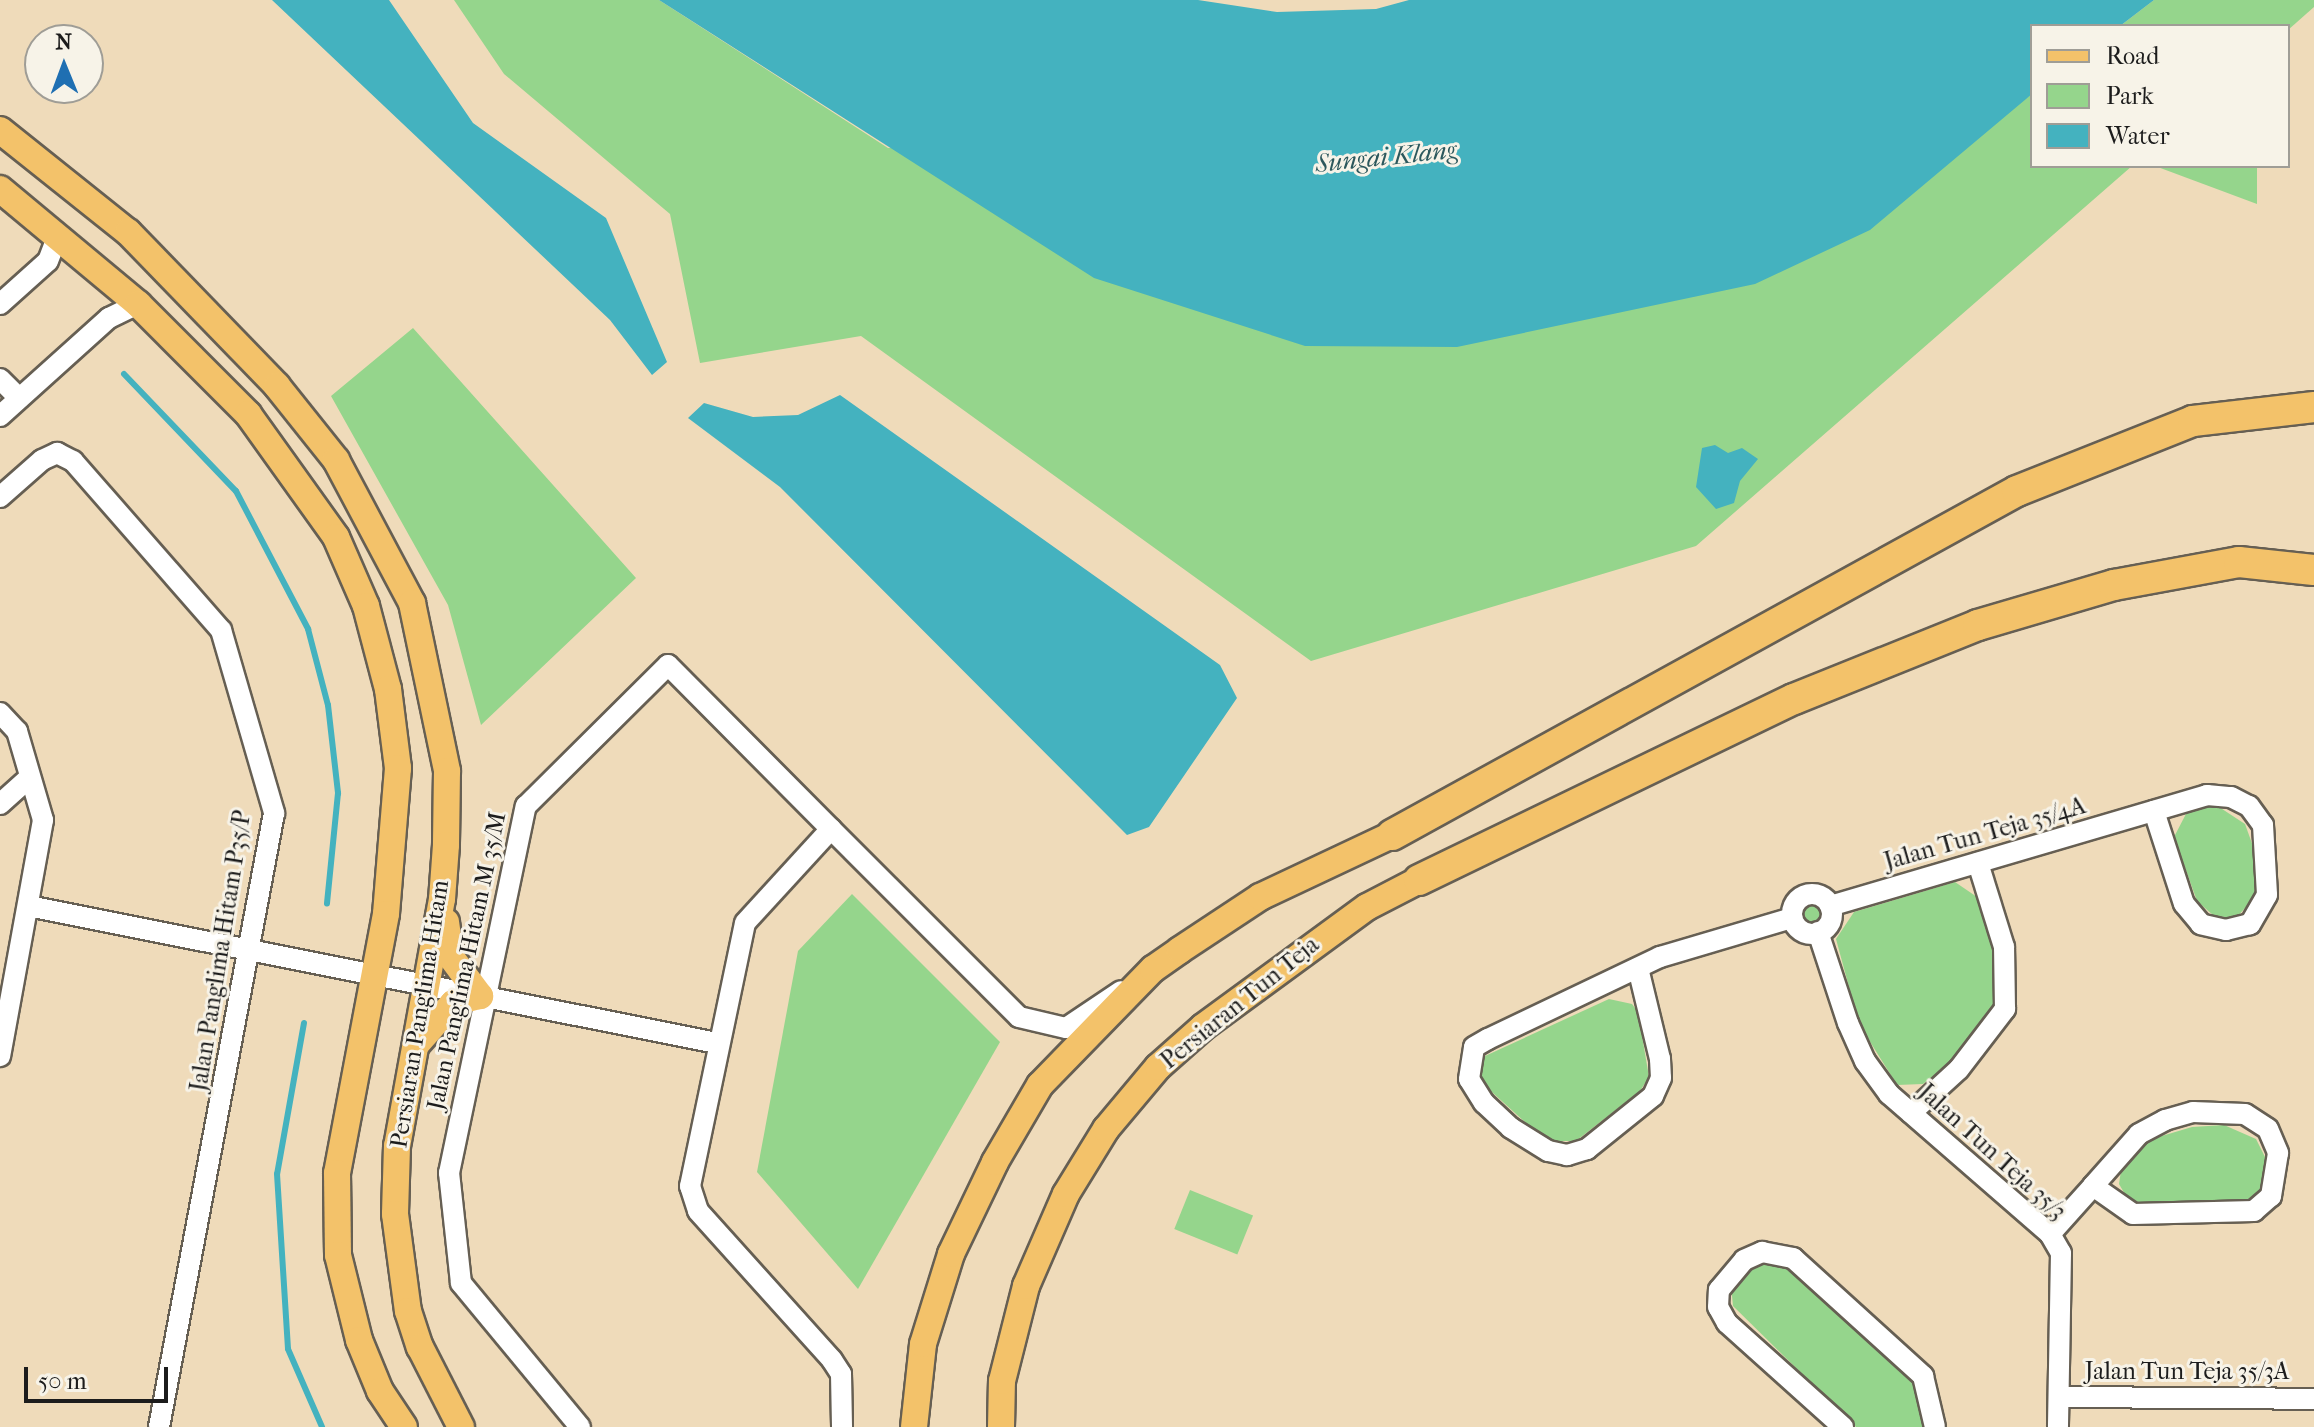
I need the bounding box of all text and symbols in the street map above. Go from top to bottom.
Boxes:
north arrow [24,24,104,104]
legend [2030,24,2290,168]
text: N [55,29,72,55]
text: Road [2106,42,2159,70]
text: Park [2106,82,2154,110]
text: Water [2106,122,2170,150]
water label: Sungai Klang [1314,134,1458,180]
street label: Jalan Tun Teja 35/4A [1881,791,2089,877]
street label: Jalan Panglima Hitam P35/P [185,808,257,1094]
street label: Jalan Panglima Hitam M 35/M [421,809,513,1113]
street label: Persiaran Panglima Hitam [385,878,455,1150]
street label: Persiaran Tun Teja [1155,930,1325,1076]
street label: Jalan Tun Teja 35/3 [1912,1078,2072,1226]
scale bar [28,1351,172,1401]
street label: Jalan Tun Teja 35/3A [2085,1358,2289,1386]
text: 50 m [38,1367,87,1395]

